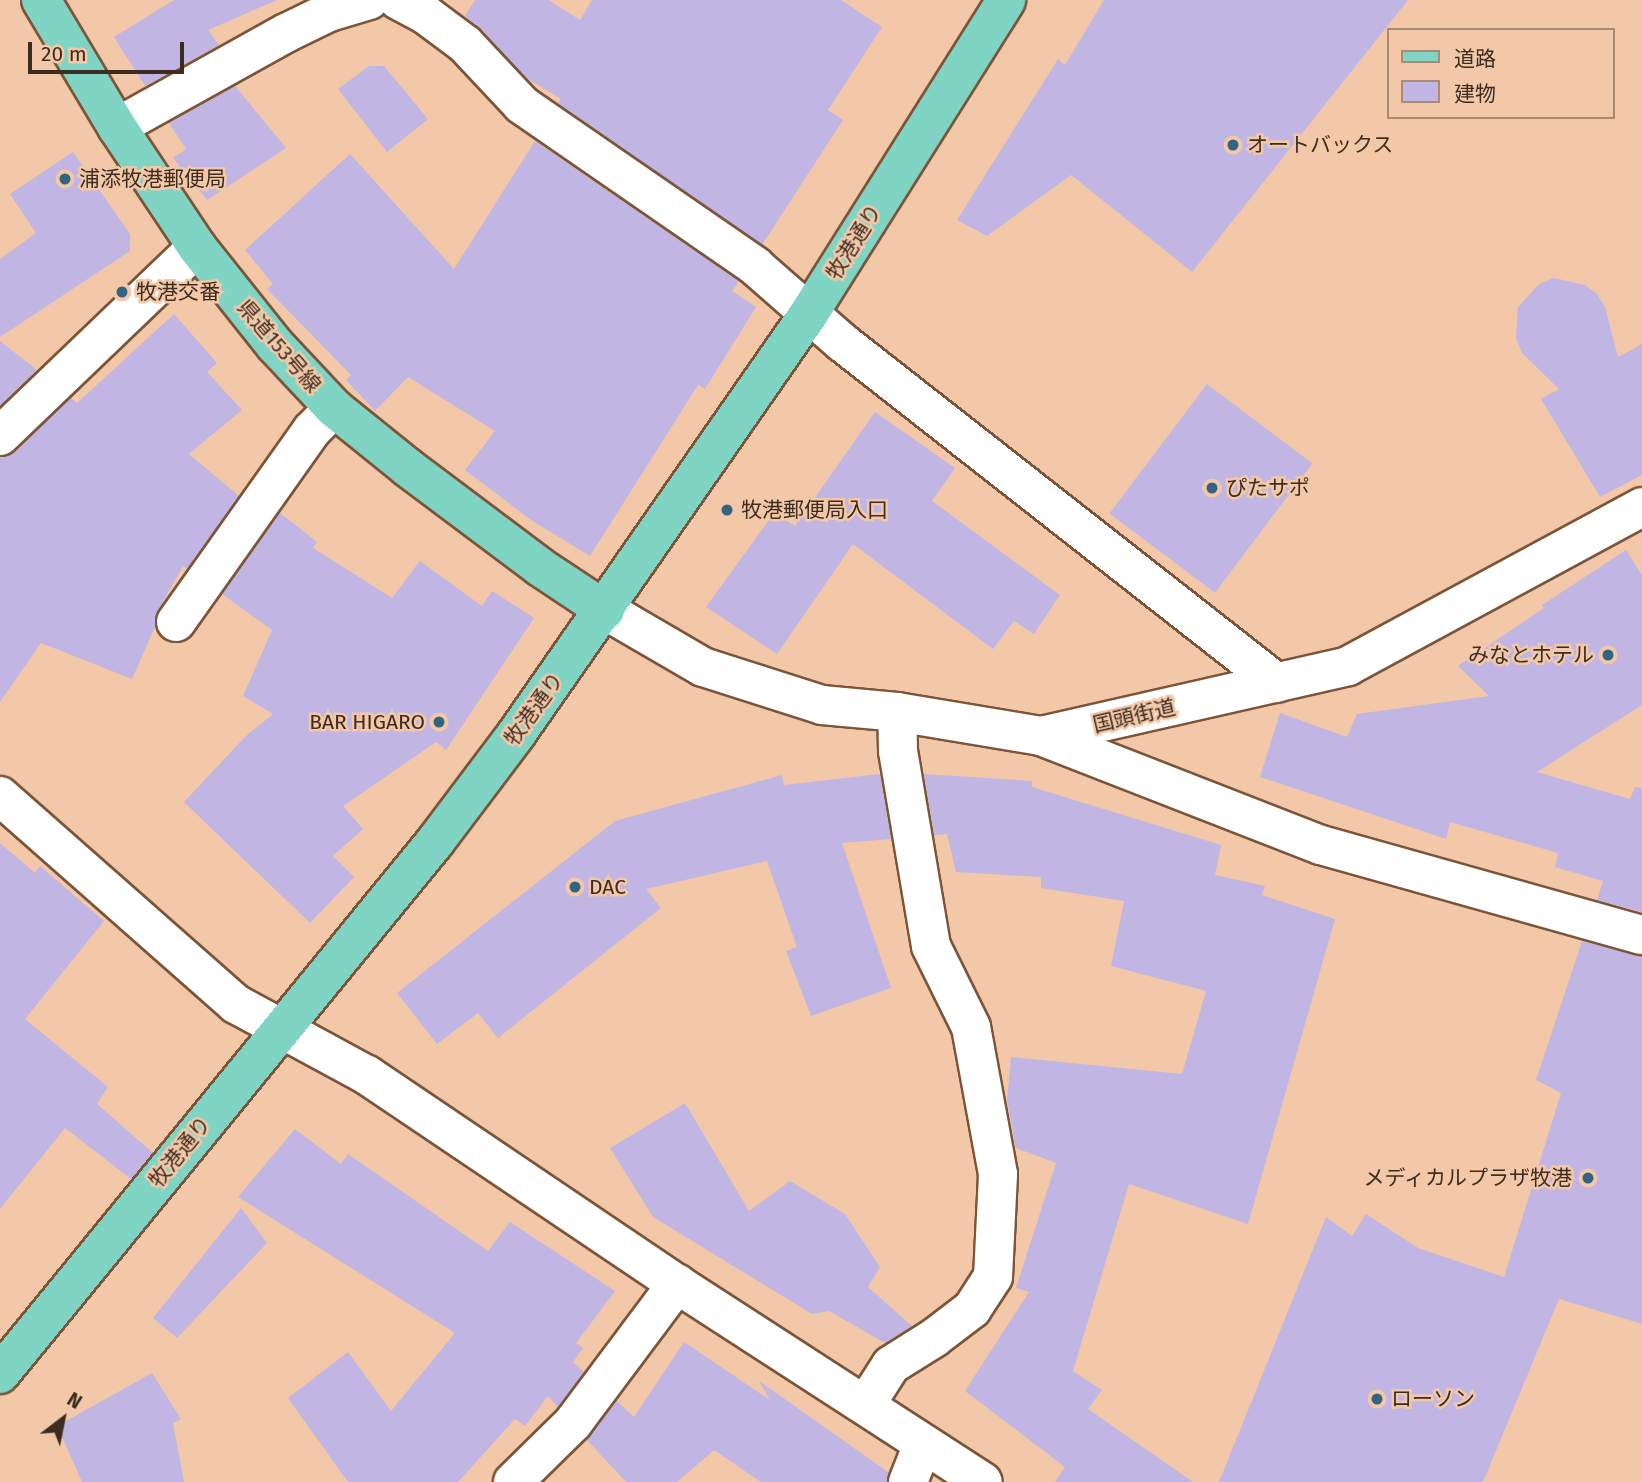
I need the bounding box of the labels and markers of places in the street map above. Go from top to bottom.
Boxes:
place label: オートバックス [1247,132,1394,158]
marker: オートバックス [1225,137,1241,153]
place label: 浦添牧港郵便局 [79,166,226,192]
marker: 浦添牧港郵便局 [57,171,73,187]
place label: 牧港交番 [136,279,220,305]
marker: 牧港交番 [114,284,130,300]
place label: ぴたサポ [1226,475,1310,501]
marker: ぴたサポ [1204,480,1220,496]
place label: 牧港郵便局入口 [741,497,888,523]
marker: 牧港郵便局入口 [719,502,735,518]
place label: みなとホテル [1468,642,1594,668]
marker: みなとホテル [1600,647,1616,663]
place label: BAR HIGARO [309,709,425,735]
marker: BAR HIGARO [431,714,447,730]
place label: DAC [589,874,626,900]
marker: DAC [567,879,583,895]
place label: メディカルプラザ牧港 [1362,1165,1572,1191]
marker: メディカルプラザ牧港 [1578,1168,1598,1188]
place label: ローソン [1391,1386,1475,1412]
marker: ローソン [1369,1391,1385,1407]

